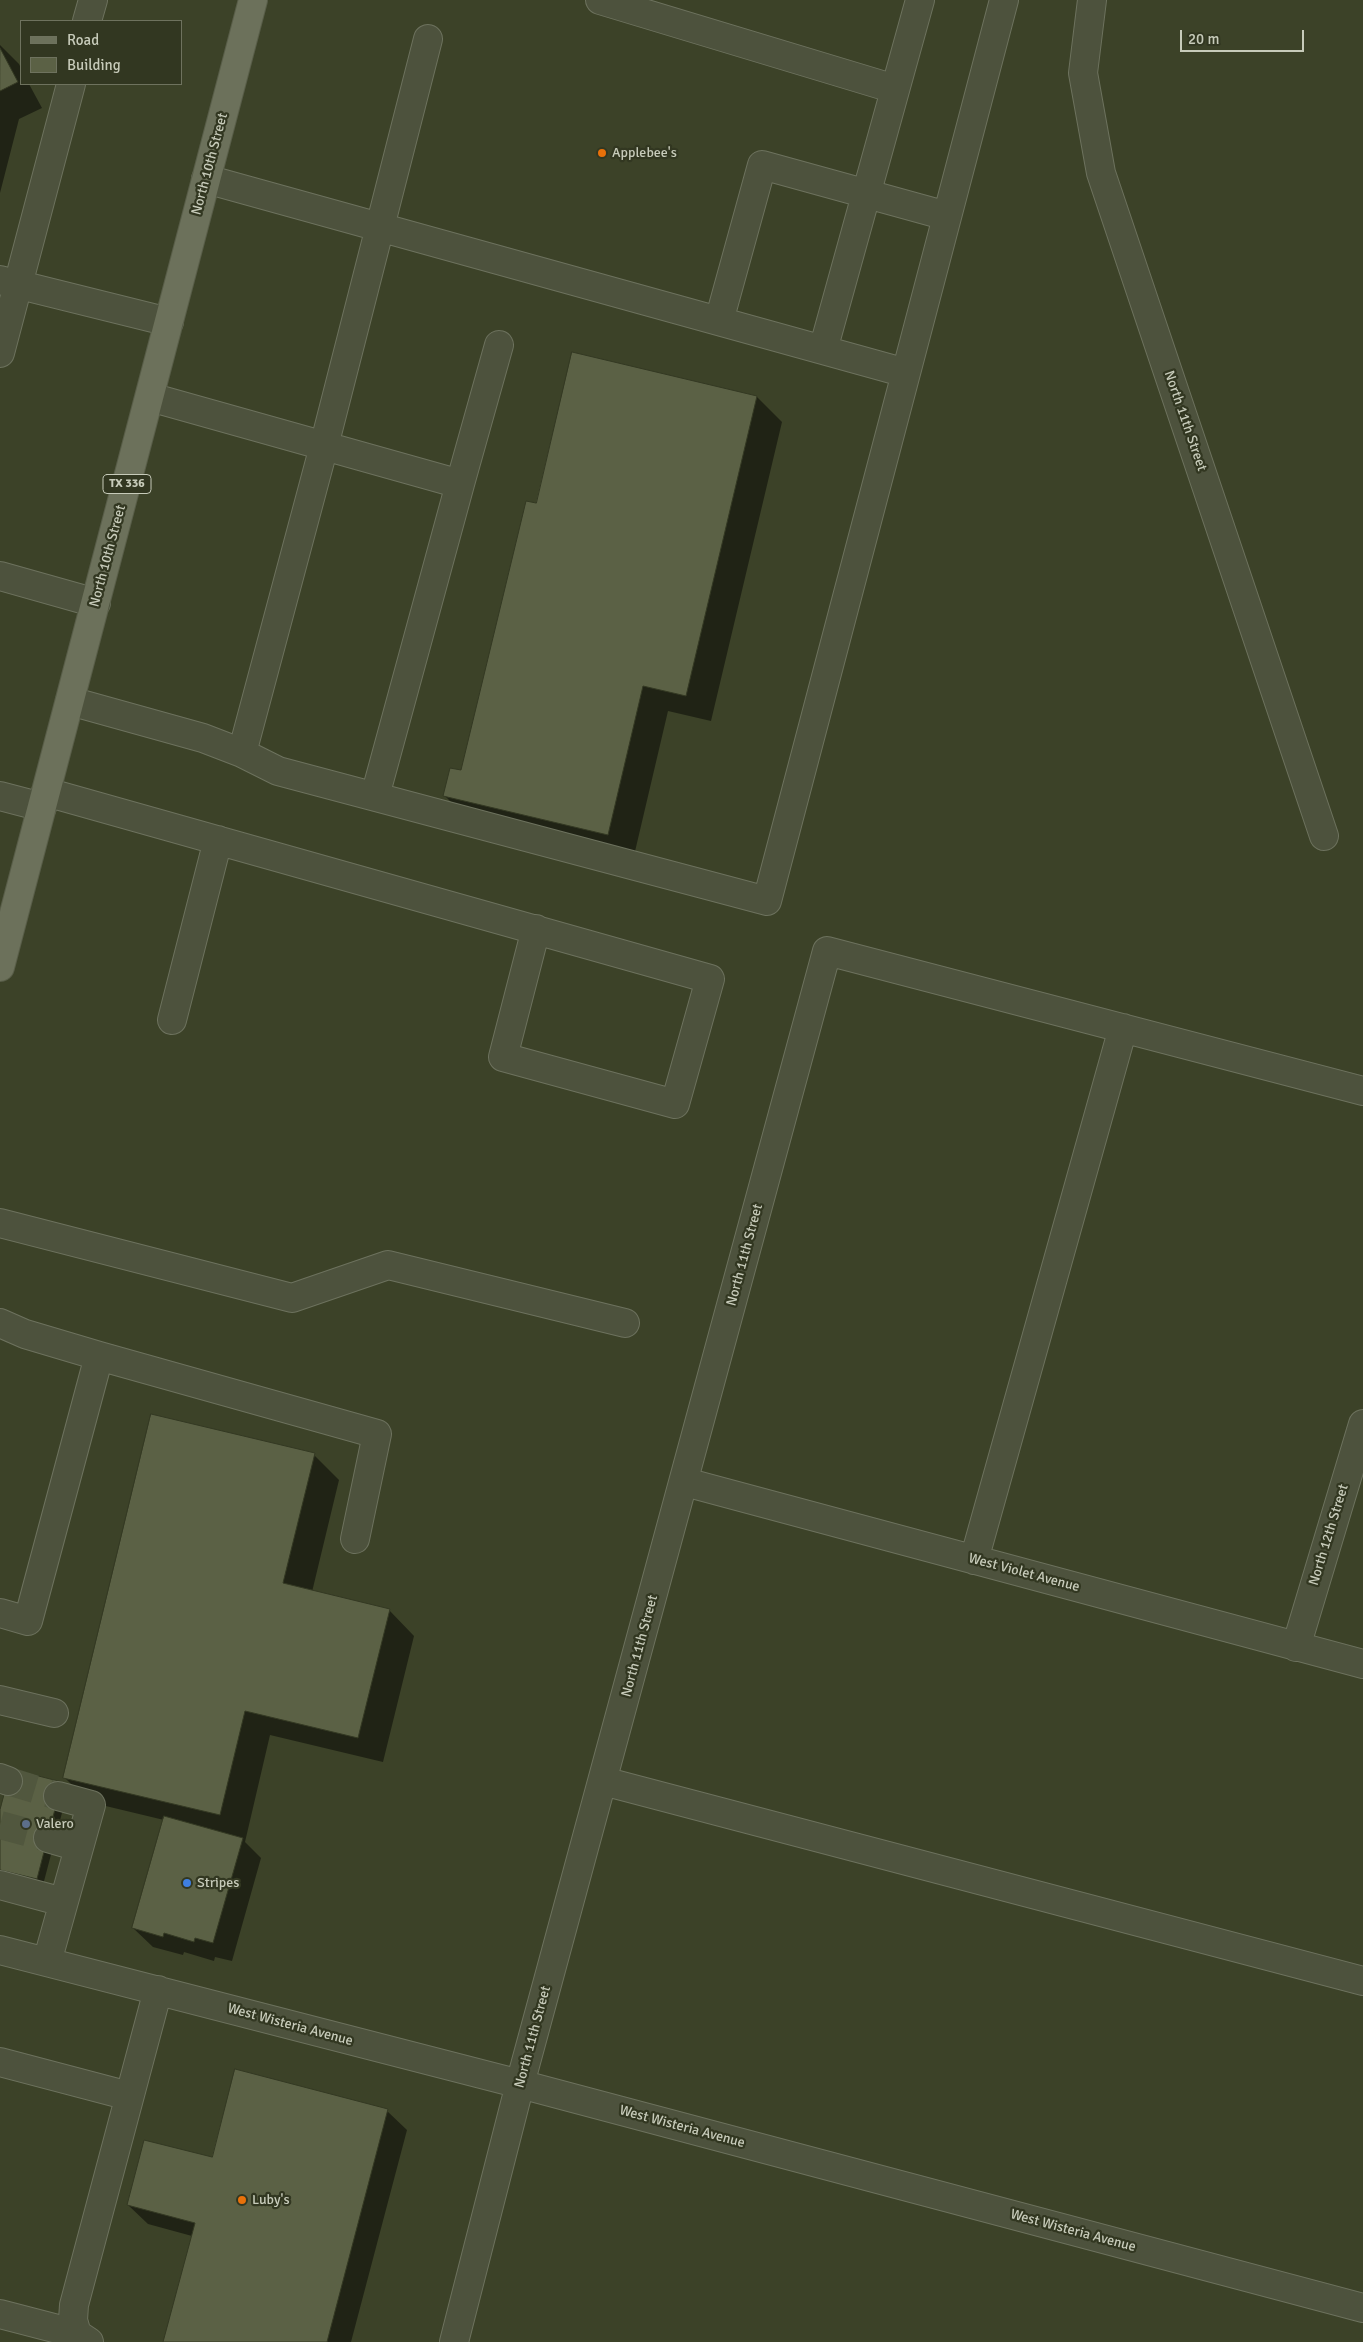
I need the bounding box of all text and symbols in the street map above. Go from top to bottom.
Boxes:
legend [20,20,182,85]
scale bar [1183,20,1307,52]
text: 20 m [1188,30,1219,48]
text: Road [67,31,99,49]
text: Building [67,56,121,74]
street label: North 10th Street [188,111,232,217]
place label: Applebee's [612,145,677,161]
marker: Applebee's [596,147,608,159]
street label: North 11th Street [1160,369,1210,473]
road number: TX 336 [103,474,151,494]
street label: North 10th Street [86,503,130,609]
street label: North 11th Street [723,1202,767,1308]
street label: North 12th Street [1306,1482,1352,1588]
street label: West Violet Avenue [967,1550,1081,1596]
street label: North 11th Street [618,1593,662,1699]
place label: Valero [36,1816,74,1832]
marker: Valero [20,1818,32,1830]
place label: Stripes [197,1875,239,1891]
marker: Stripes [181,1877,193,1889]
street label: North 11th Street [511,1984,555,2090]
street label: West Wisteria Avenue [225,2000,355,2050]
street label: West Wisteria Avenue [617,2102,747,2152]
place label: Luby's [252,2192,290,2208]
marker: Luby's [236,2194,248,2206]
street label: West Wisteria Avenue [1008,2206,1138,2256]

